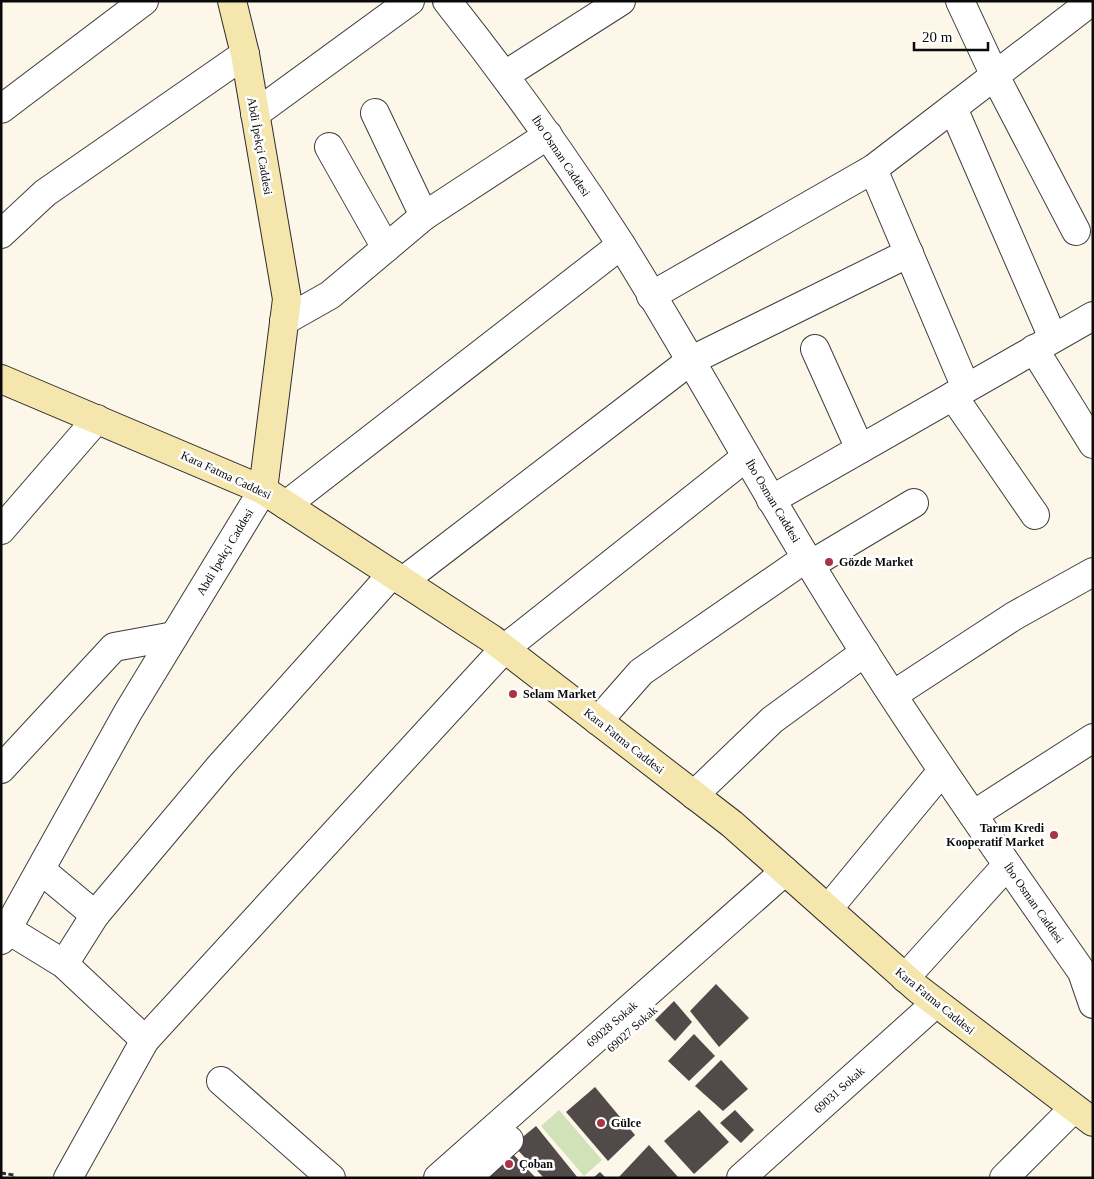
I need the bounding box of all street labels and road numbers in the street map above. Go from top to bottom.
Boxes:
street label: Abdi İpekçi Caddesi [245,96,276,196]
street label: İbo Osman Caddesi [529,113,594,200]
street label: Kara Fatma Caddesi [179,448,274,502]
street label: İbo Osman Caddesi [743,457,804,546]
street label: Abdi İpekçi Caddesi [194,506,257,598]
street label: Kara Fatma Caddesi [581,705,667,777]
street label: İbo Osman Caddesi [1001,860,1067,946]
street label: Kara Fatma Caddesi [893,965,978,1038]
street label: 69028 Sokak [584,998,640,1050]
street label: 69027 Sokak [604,1003,660,1055]
street label: 69031 Sokak [811,1064,867,1116]

